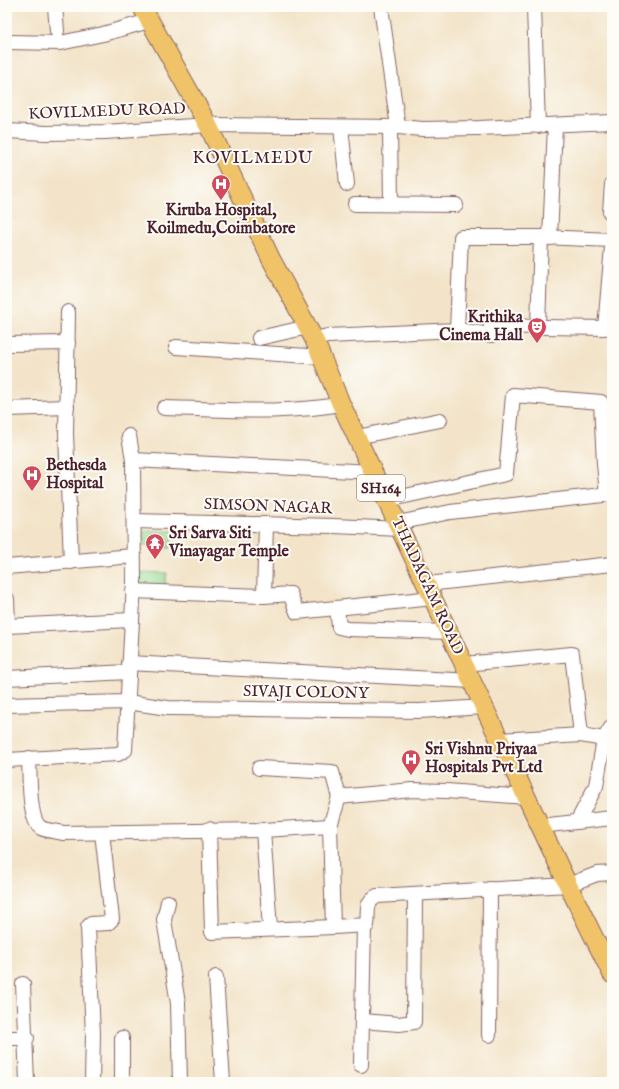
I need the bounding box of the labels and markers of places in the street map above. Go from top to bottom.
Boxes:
hospital icon: Kiruba Hospital, Koilmedu,Coimbatore [210,173,232,201]
place label: Kiruba Hospital, Koilmedu,Coimbatore [147,201,296,239]
place label: Krithika Cinema Hall [439,308,524,346]
theatre icon: Krithika Cinema Hall [526,316,548,344]
place label: Bethesda Hospital [46,456,107,494]
hospital icon: Bethesda Hospital [21,464,43,492]
place label: Sri Sarva Siti Vinayagar Temple [168,524,290,562]
temple icon: Sri Sarva Siti Vinayagar Temple [144,532,166,560]
place label: Sri Vishnu Priyaa Hospitals Pvt Ltd [425,740,543,778]
hospital icon: Sri Vishnu Priyaa Hospitals Pvt Ltd [400,748,422,776]

